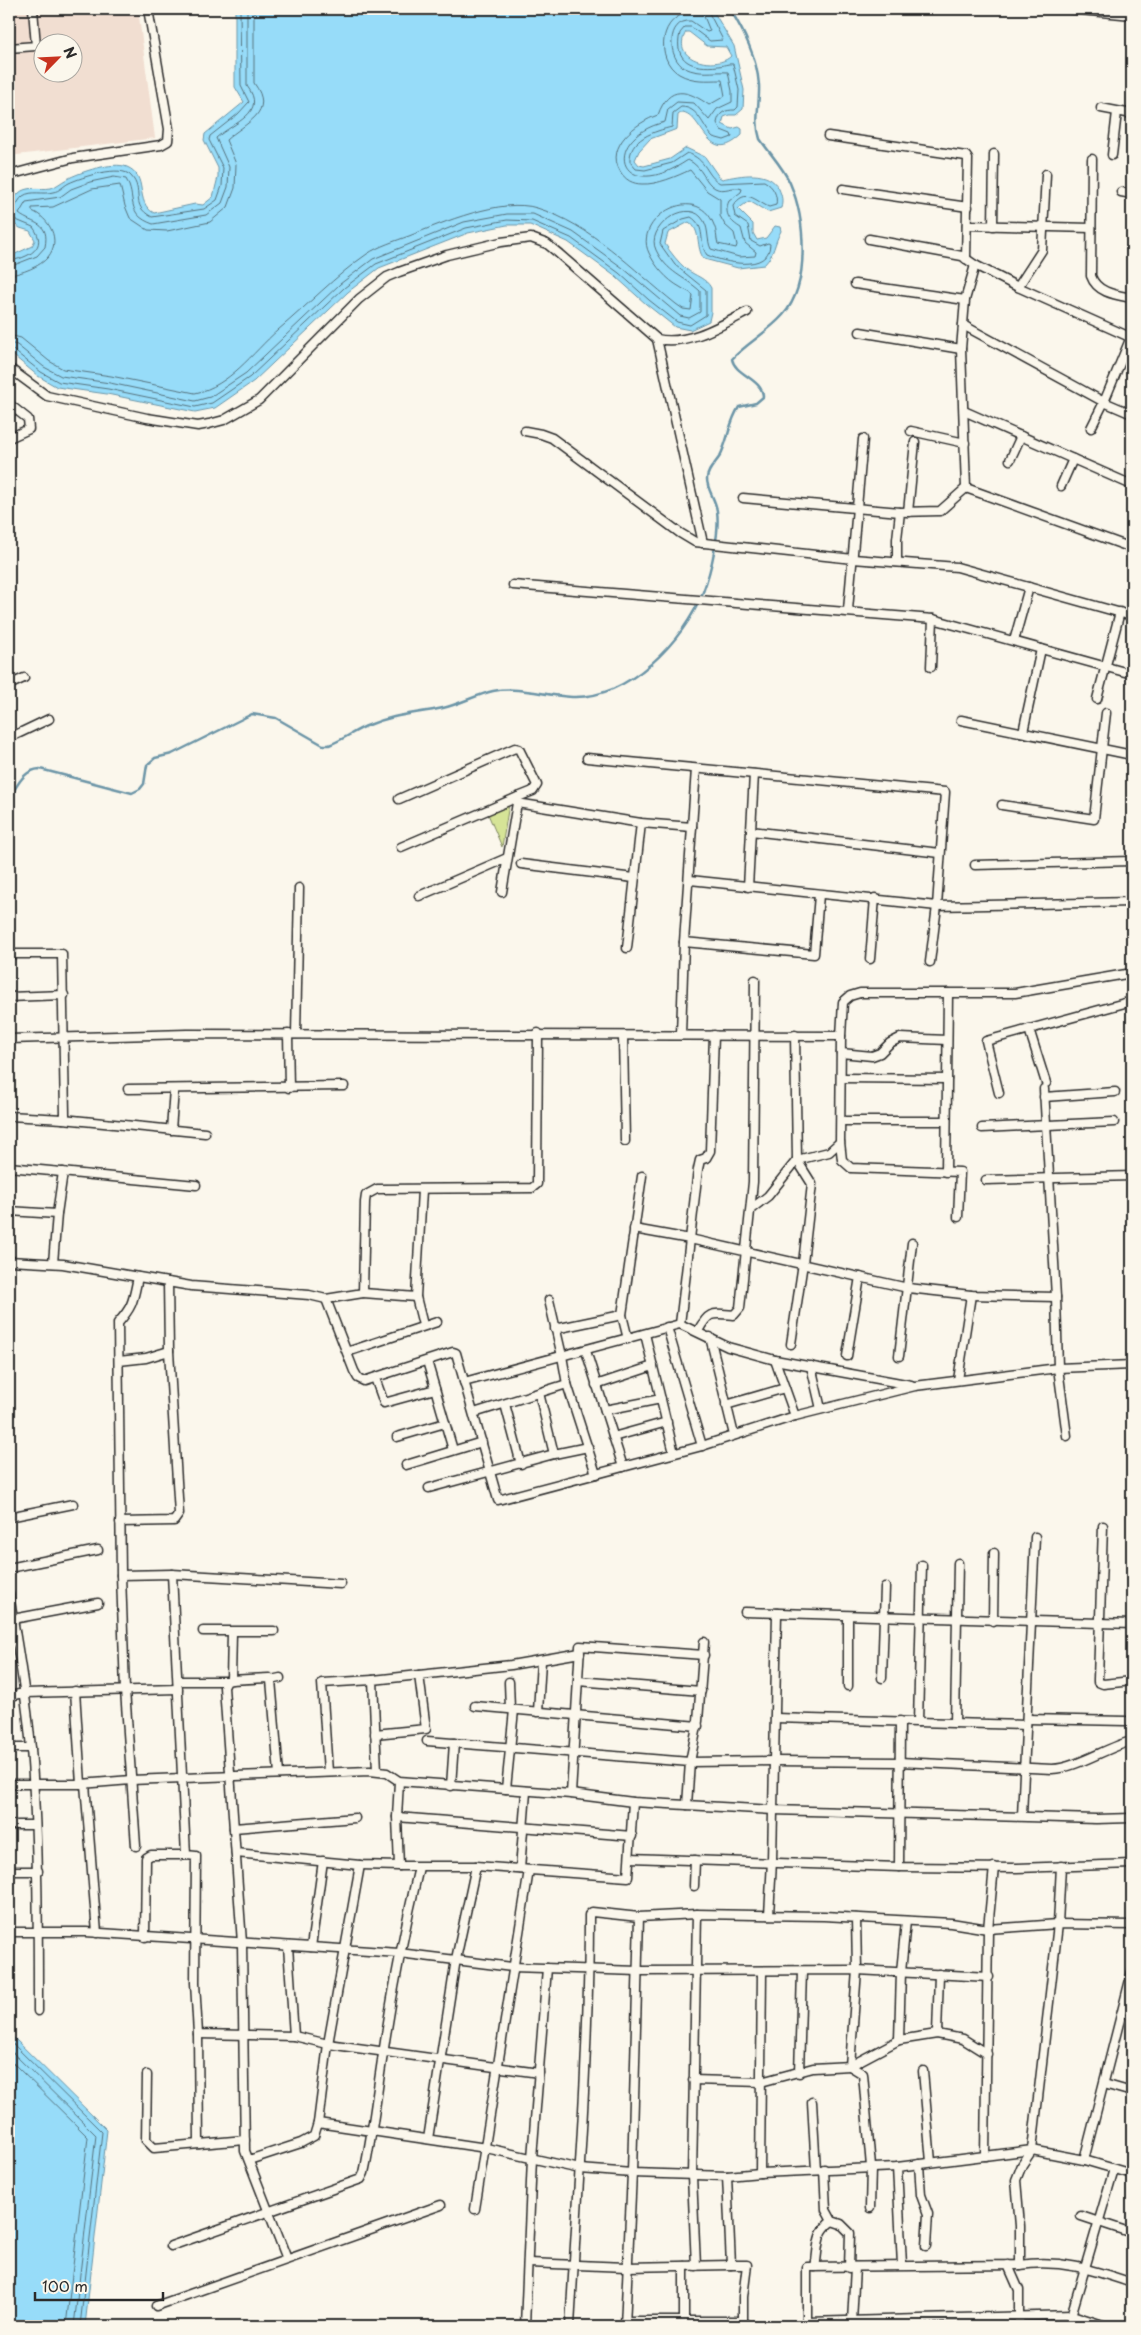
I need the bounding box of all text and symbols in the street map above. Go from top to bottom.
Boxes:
north arrow [32,32,82,82]
text: N [58,43,82,62]
scale bar [35,2270,162,2302]
text: 100 m [42,2274,88,2297]

